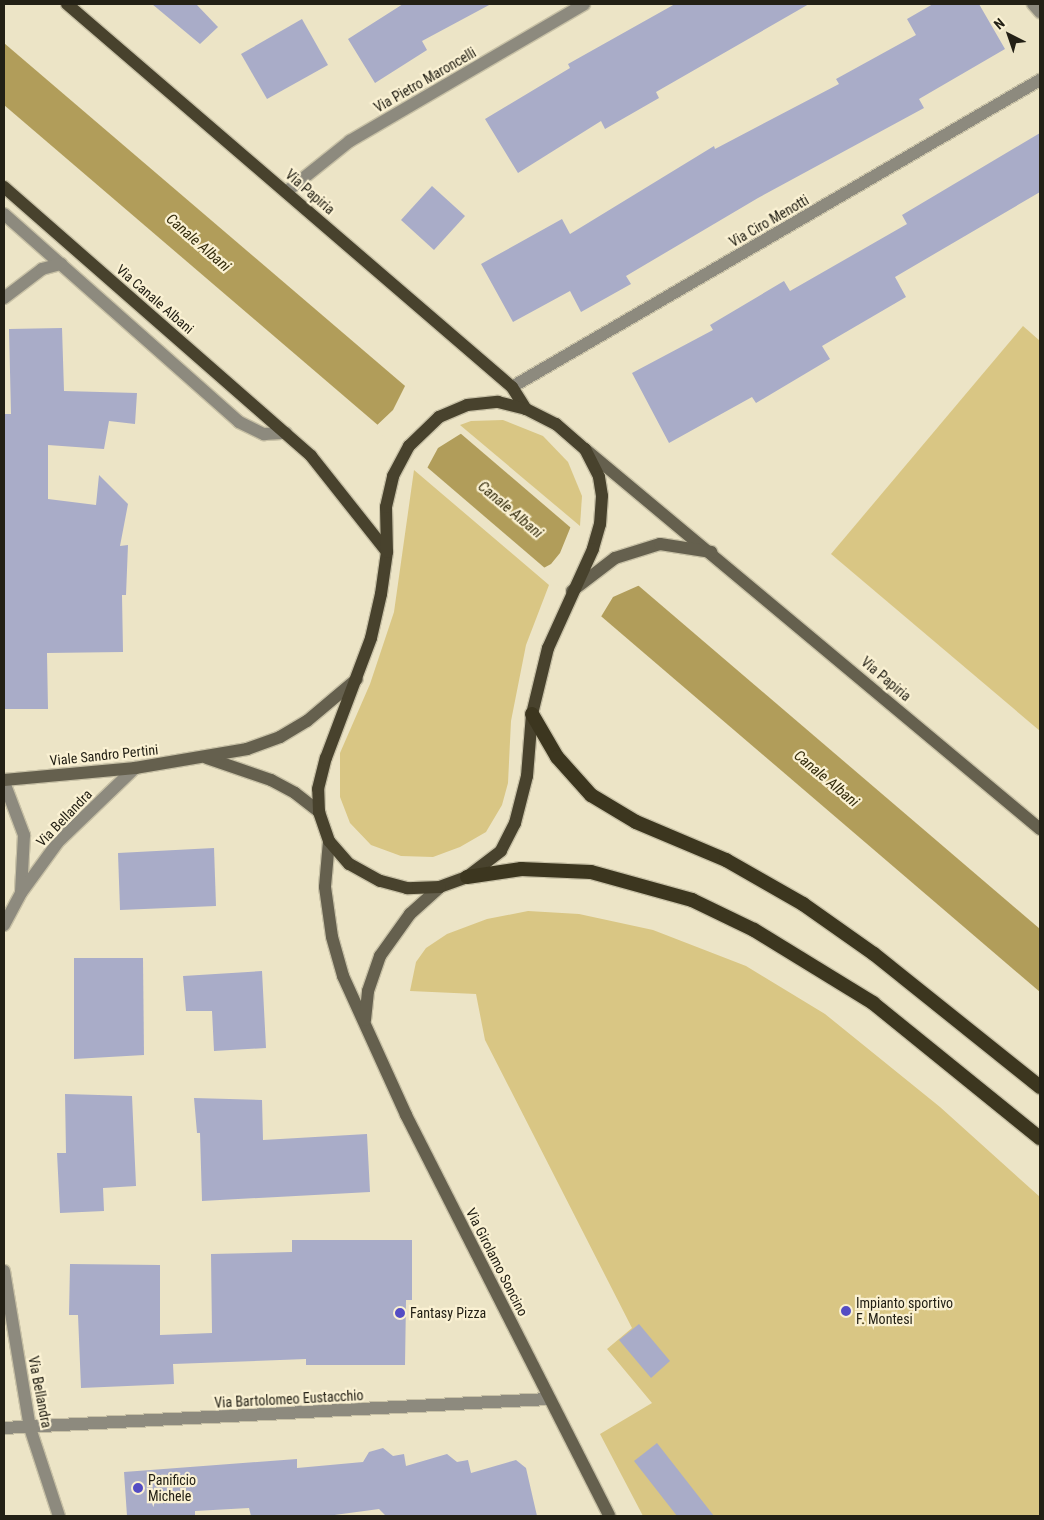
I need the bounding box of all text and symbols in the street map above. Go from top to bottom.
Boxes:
north arrow [984,10,1034,60]
text: N [991,15,1008,33]
street label: Via Pietro Maroncelli [371,44,479,116]
street label: Via Papiria [282,166,338,218]
street label: Via Ciro Menotti [726,191,812,251]
water label: Canale Albani [162,210,234,276]
street label: Via Canale Albani [113,261,197,337]
water label: Canale Albani [474,478,546,542]
street label: Via Papiria [858,653,914,705]
street label: Viale Sandro Pertini [49,741,159,769]
water label: Canale Albani [790,747,862,811]
street label: Via Bellandra [33,786,95,850]
street label: Via Girolamo Soncino [463,1205,531,1319]
place label: Impianto sportivo F. Montesi [856,1295,953,1328]
place label: Fantasy Pizza [410,1305,486,1321]
marker: Impianto sportivo F. Montesi [840,1305,852,1317]
marker: Fantasy Pizza [394,1307,406,1319]
street label: Via Bellandra [25,1355,55,1429]
street label: Via Bartolomeo Eustacchio [214,1387,364,1411]
place label: Panificio Michele [148,1472,196,1504]
marker: Panificio Michele [132,1482,144,1494]

